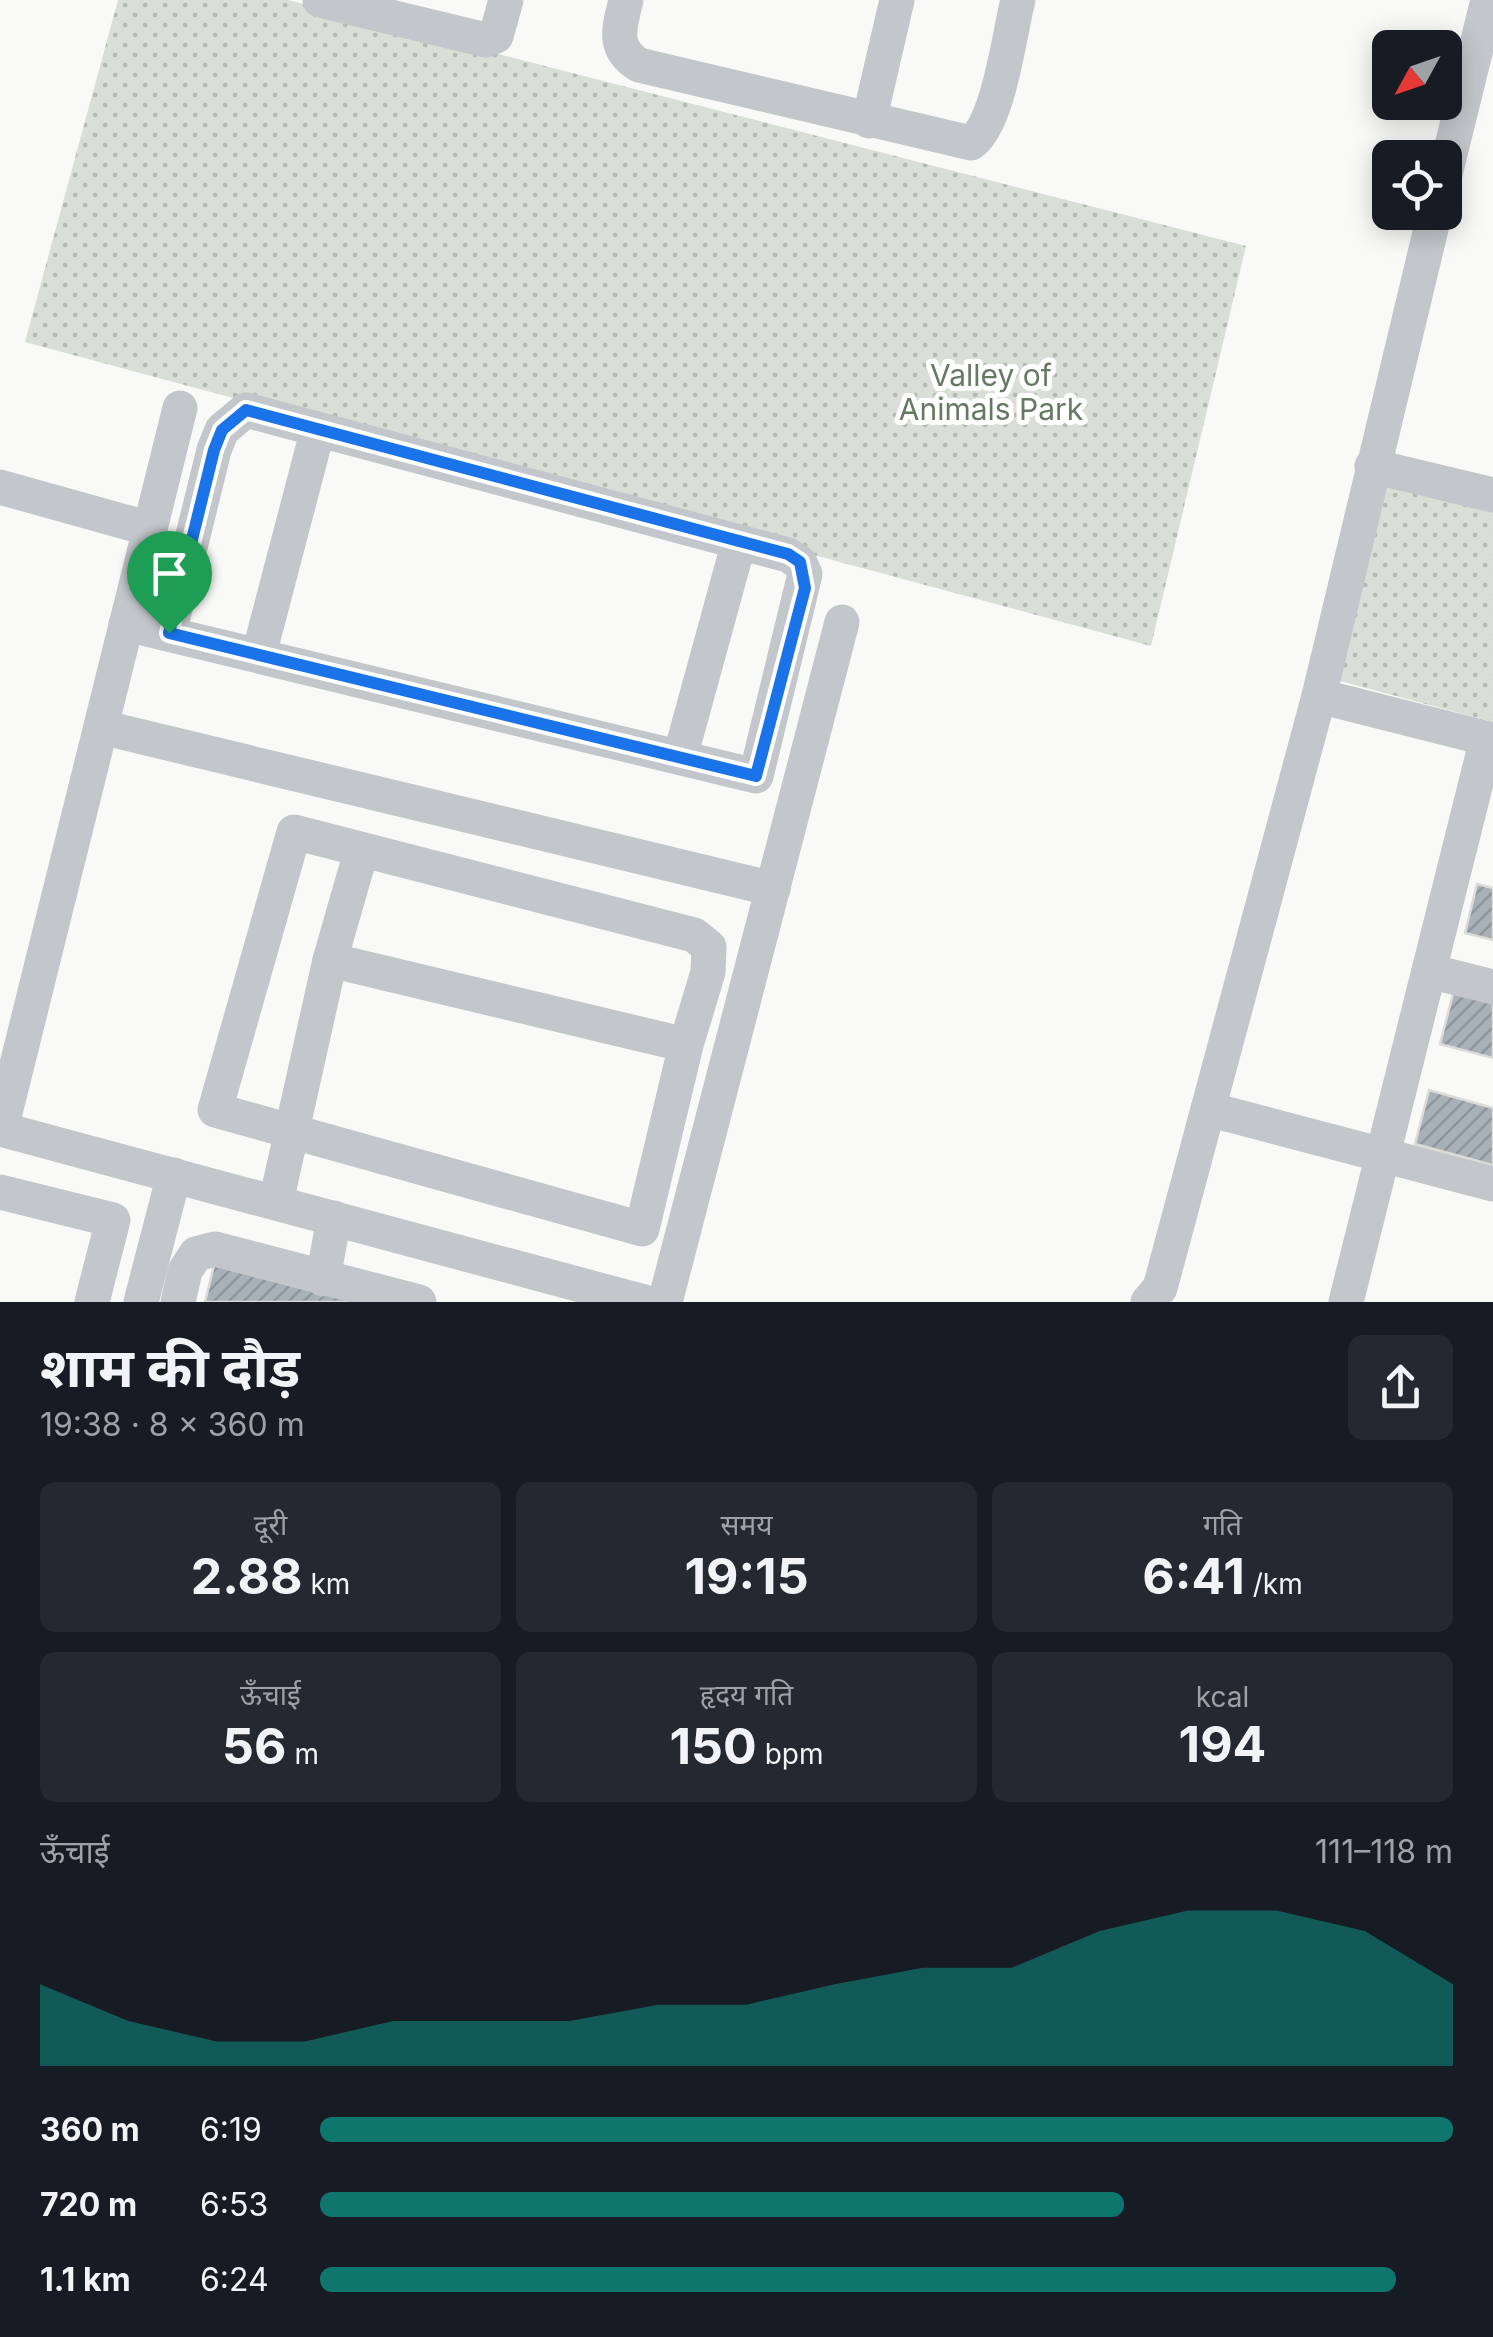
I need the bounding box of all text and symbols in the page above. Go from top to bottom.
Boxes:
north arrow [1372,30,1462,120]
map controls [1372,30,1462,230]
button: locate [1372,140,1462,230]
park label: Valley of Animals Park [899,357,1084,427]
pin [127,531,212,634]
icon: arrive [142,546,197,601]
text: शाम की दौड़ [40,1334,300,1400]
button: share [1348,1335,1453,1440]
text: 19:38 · 8 × 360 m [40,1405,305,1444]
text: दूरी [254,1508,287,1542]
text: समय [721,1508,772,1542]
text: गति [1203,1508,1242,1542]
text: 2.88 [191,1546,303,1606]
text: 19:15 [684,1546,809,1606]
text: 6:41 [1142,1546,1245,1606]
text: km [303,1567,350,1601]
text: /km [1245,1567,1303,1601]
text: ऊँचाई [240,1678,301,1712]
text: हृदय गति [700,1678,793,1712]
text: kcal [1196,1680,1249,1714]
text: 194 [1179,1714,1266,1774]
text: 56 [222,1716,287,1776]
text: 150 [670,1716,757,1776]
text: m [287,1737,319,1771]
text: bpm [757,1737,823,1771]
text: ऊँचाई [40,1832,109,1871]
text: 111–118 m [1315,1832,1453,1871]
text: 360 m [40,2110,140,2149]
text: 6:19 [200,2110,262,2149]
text: 720 m [40,2185,137,2224]
text: 6:53 [200,2185,268,2224]
text: 1.1 km [40,2260,131,2299]
text: 6:24 [200,2260,269,2299]

